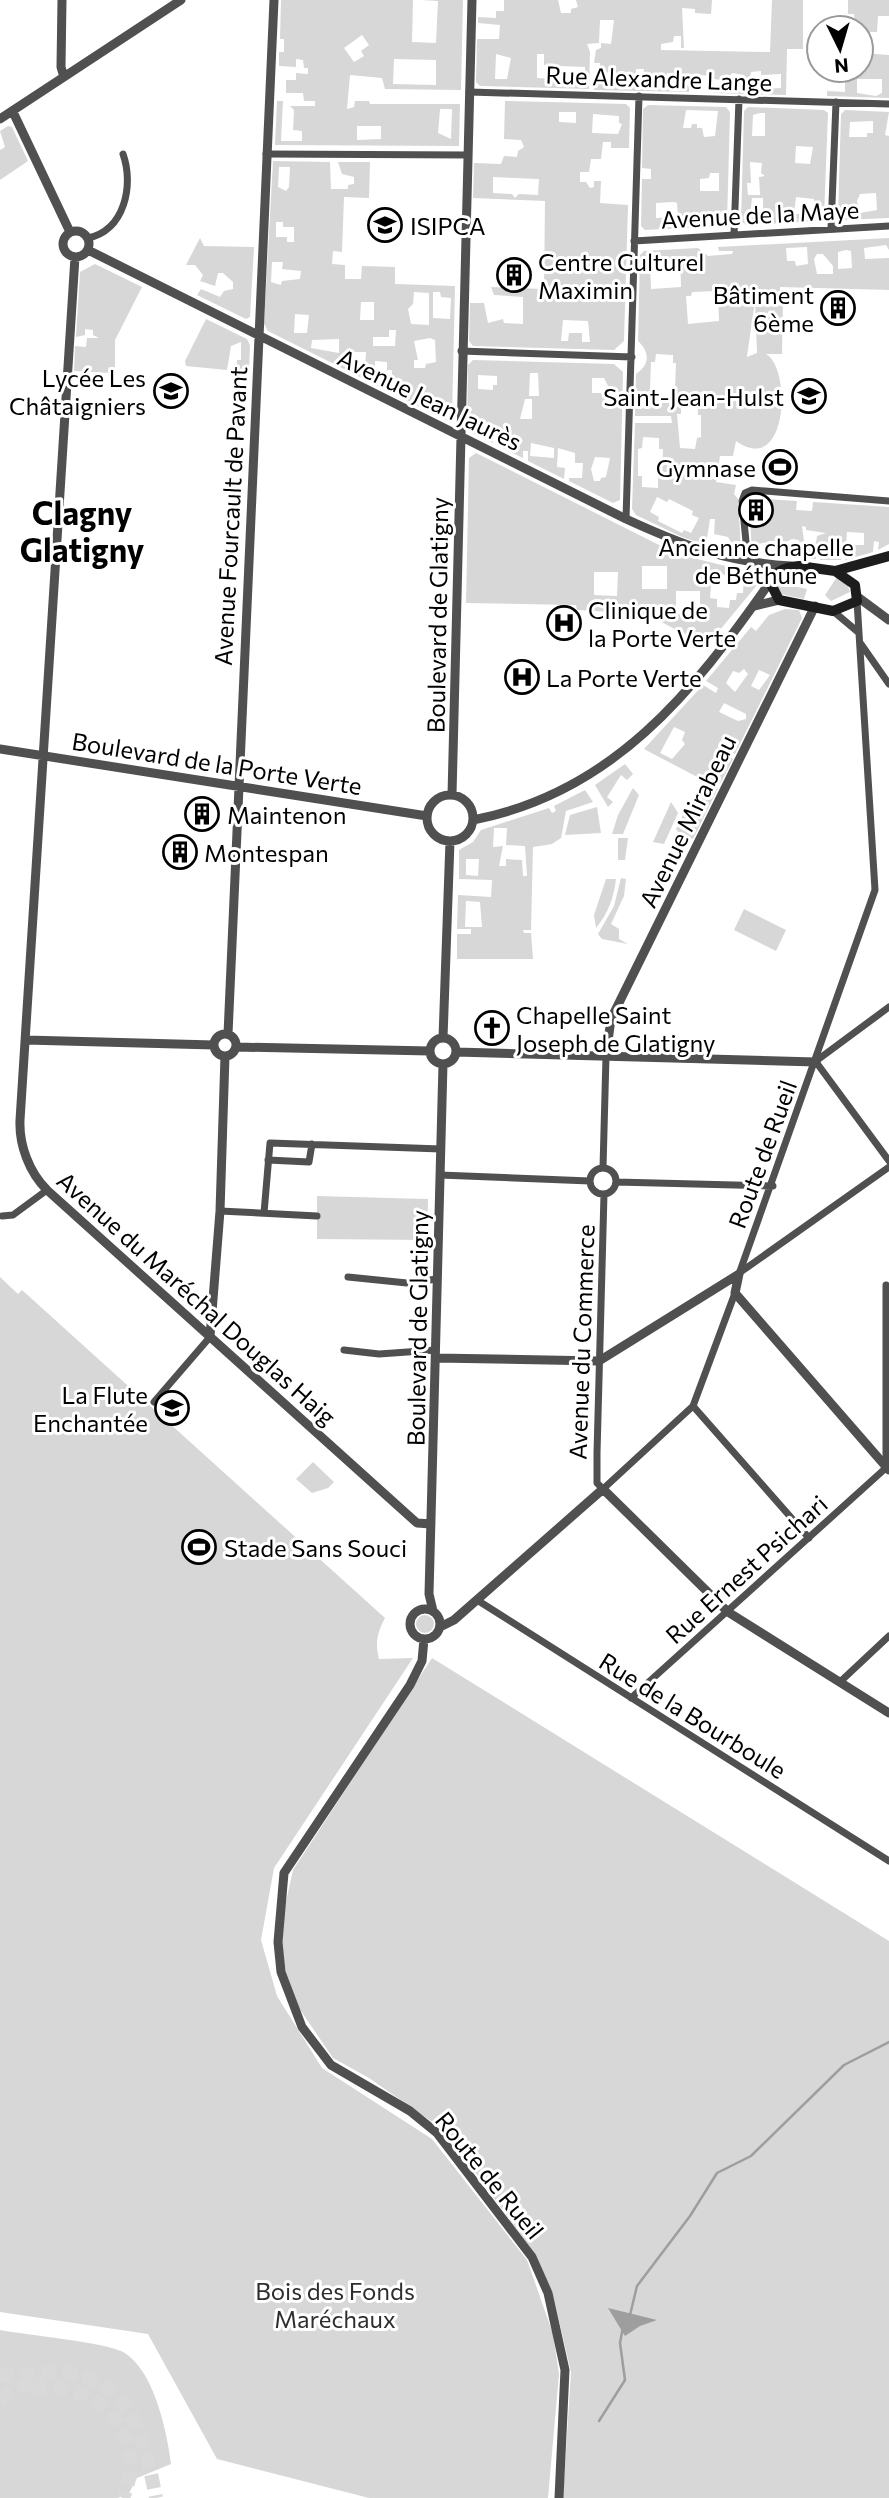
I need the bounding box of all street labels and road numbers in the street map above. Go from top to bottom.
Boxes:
street label: Rue Alexandre Lange [545,60,773,96]
street label: Avenue de la Maye [660,194,860,234]
street label: Avenue Jean Jaurès [333,342,527,456]
street label: Avenue Fourcault de Pavant [208,365,252,666]
street label: Boulevard de Glatigny [420,497,454,733]
street label: Boulevard de la Porte Verte [70,726,364,800]
street label: Avenue Mirabeau [633,730,741,912]
street label: Route de Rueil [722,1076,802,1232]
street label: Avenue du Maréchal Douglas Haig [52,1165,342,1431]
street label: Boulevard de Glatigny [400,1210,434,1446]
street label: Avenue du Commerce [562,1224,600,1460]
street label: Rue Ernest Psichari [659,1489,833,1649]
street label: Rue de la Bourboule [594,1646,792,1784]
street label: Route de Rueil [430,2106,550,2244]

